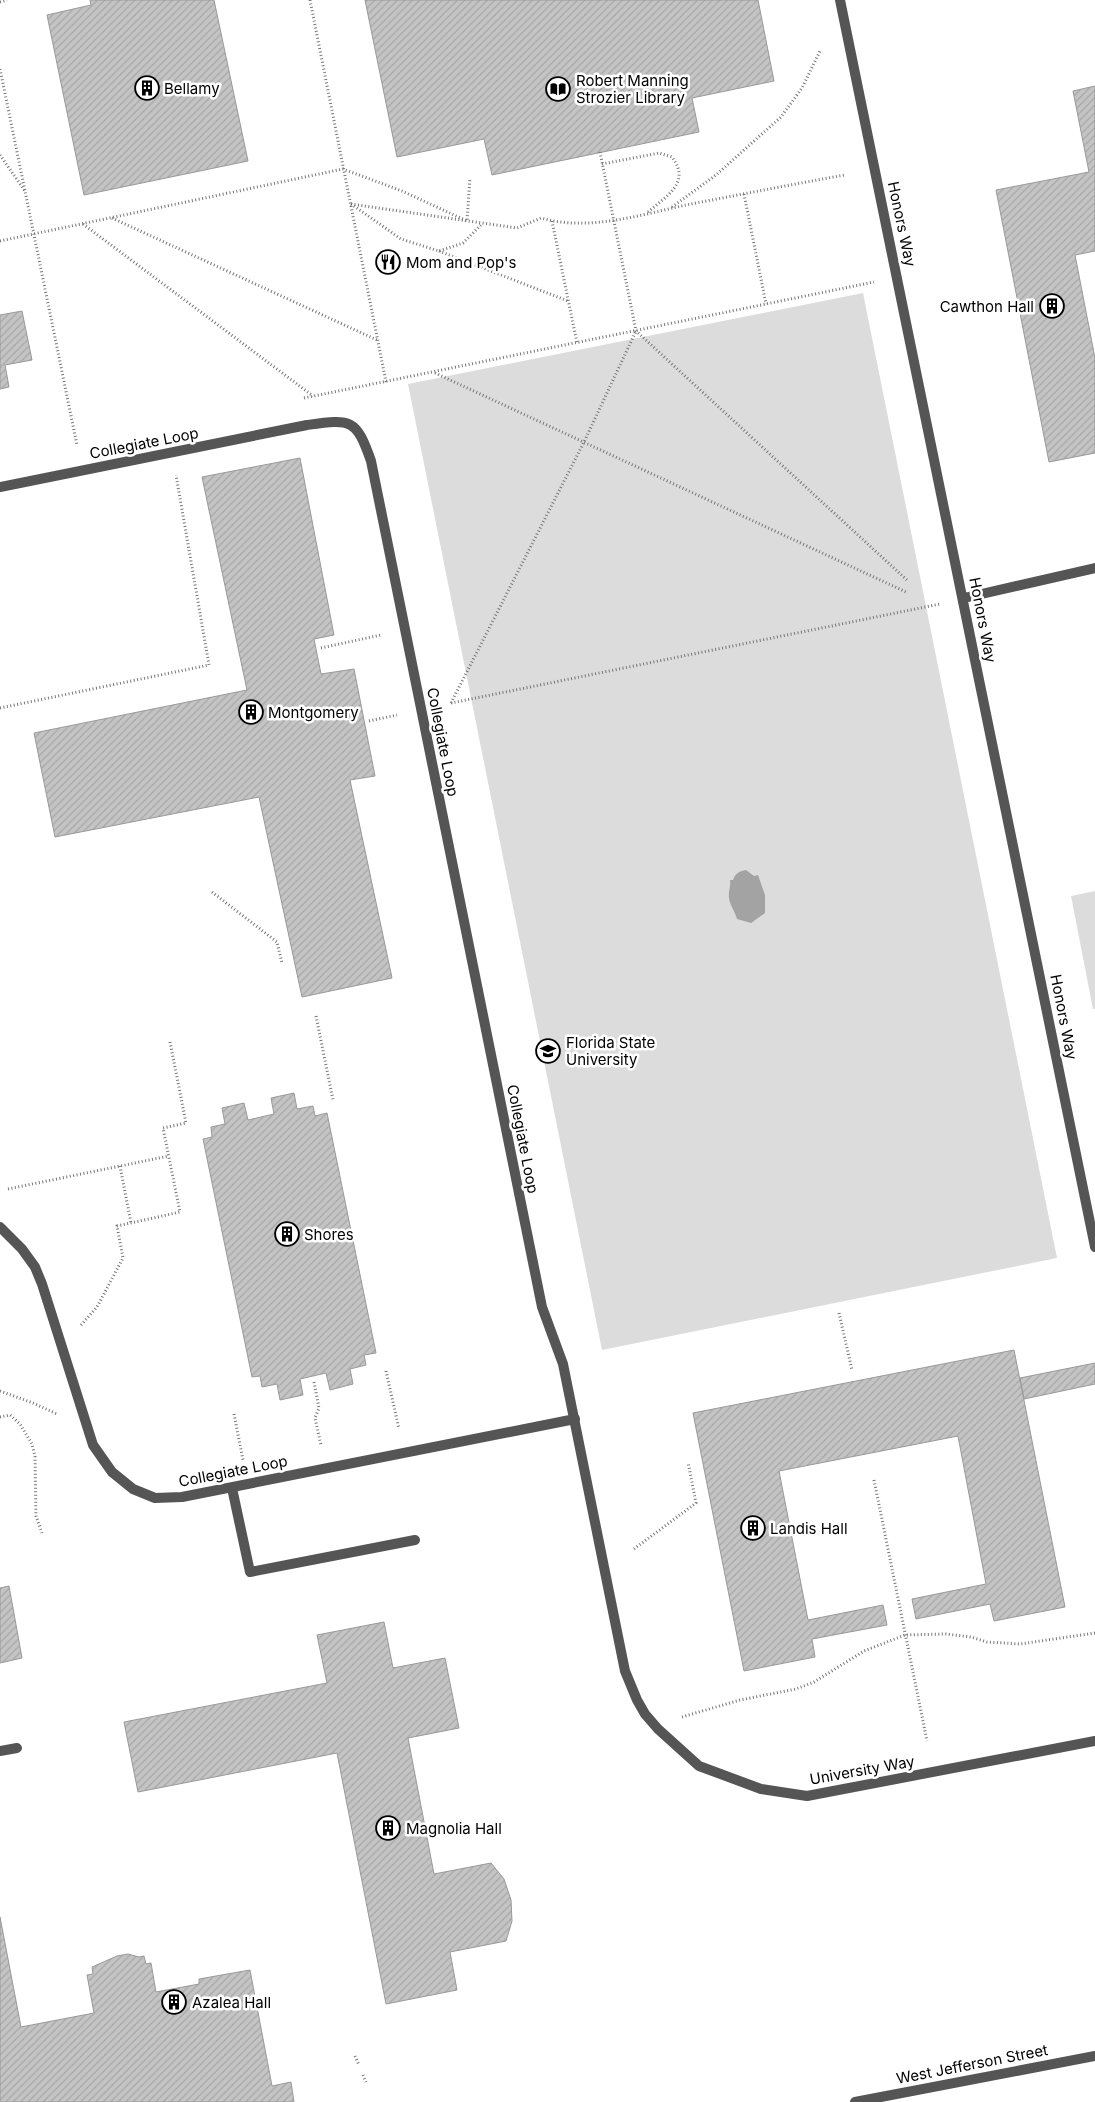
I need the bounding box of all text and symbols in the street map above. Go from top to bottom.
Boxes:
place label: Robert Manning Strozier Library [576,71,689,107]
building icon: Bellamy [134,75,160,101]
library icon: Robert Manning Strozier Library [545,76,571,102]
place label: Bellamy [164,79,220,98]
street label: Honors Way [884,180,920,269]
restaurant icon: Mom and Pop's [375,249,401,275]
place label: Mom and Pop's [406,253,517,272]
building icon: Cawthon Hall [1039,293,1065,319]
place label: Cawthon Hall [940,297,1034,316]
street label: Collegiate Loop [88,423,200,463]
street label: Honors Way [965,576,1001,665]
street label: Collegiate Loop [423,686,463,798]
building icon: Montgomery [238,699,264,725]
place label: Montgomery [268,703,359,722]
street label: Honors Way [1046,973,1082,1062]
place label: Florida State University [566,1033,655,1069]
school or university icon: Florida State University [535,1038,561,1064]
street label: Collegiate Loop [503,1083,543,1195]
building icon: Shores [274,1221,300,1247]
place label: Shores [304,1225,354,1244]
street label: Collegiate Loop [177,1451,289,1491]
building icon: Landis Hall [740,1515,766,1541]
place label: Landis Hall [770,1519,848,1538]
street label: University Way [808,1751,917,1789]
building icon: Magnolia Hall [375,1815,401,1841]
place label: Magnolia Hall [406,1819,502,1838]
building icon: Azalea Hall [161,1989,187,2015]
place label: Azalea Hall [192,1993,271,2012]
street label: West Jefferson Street [895,2040,1049,2088]

